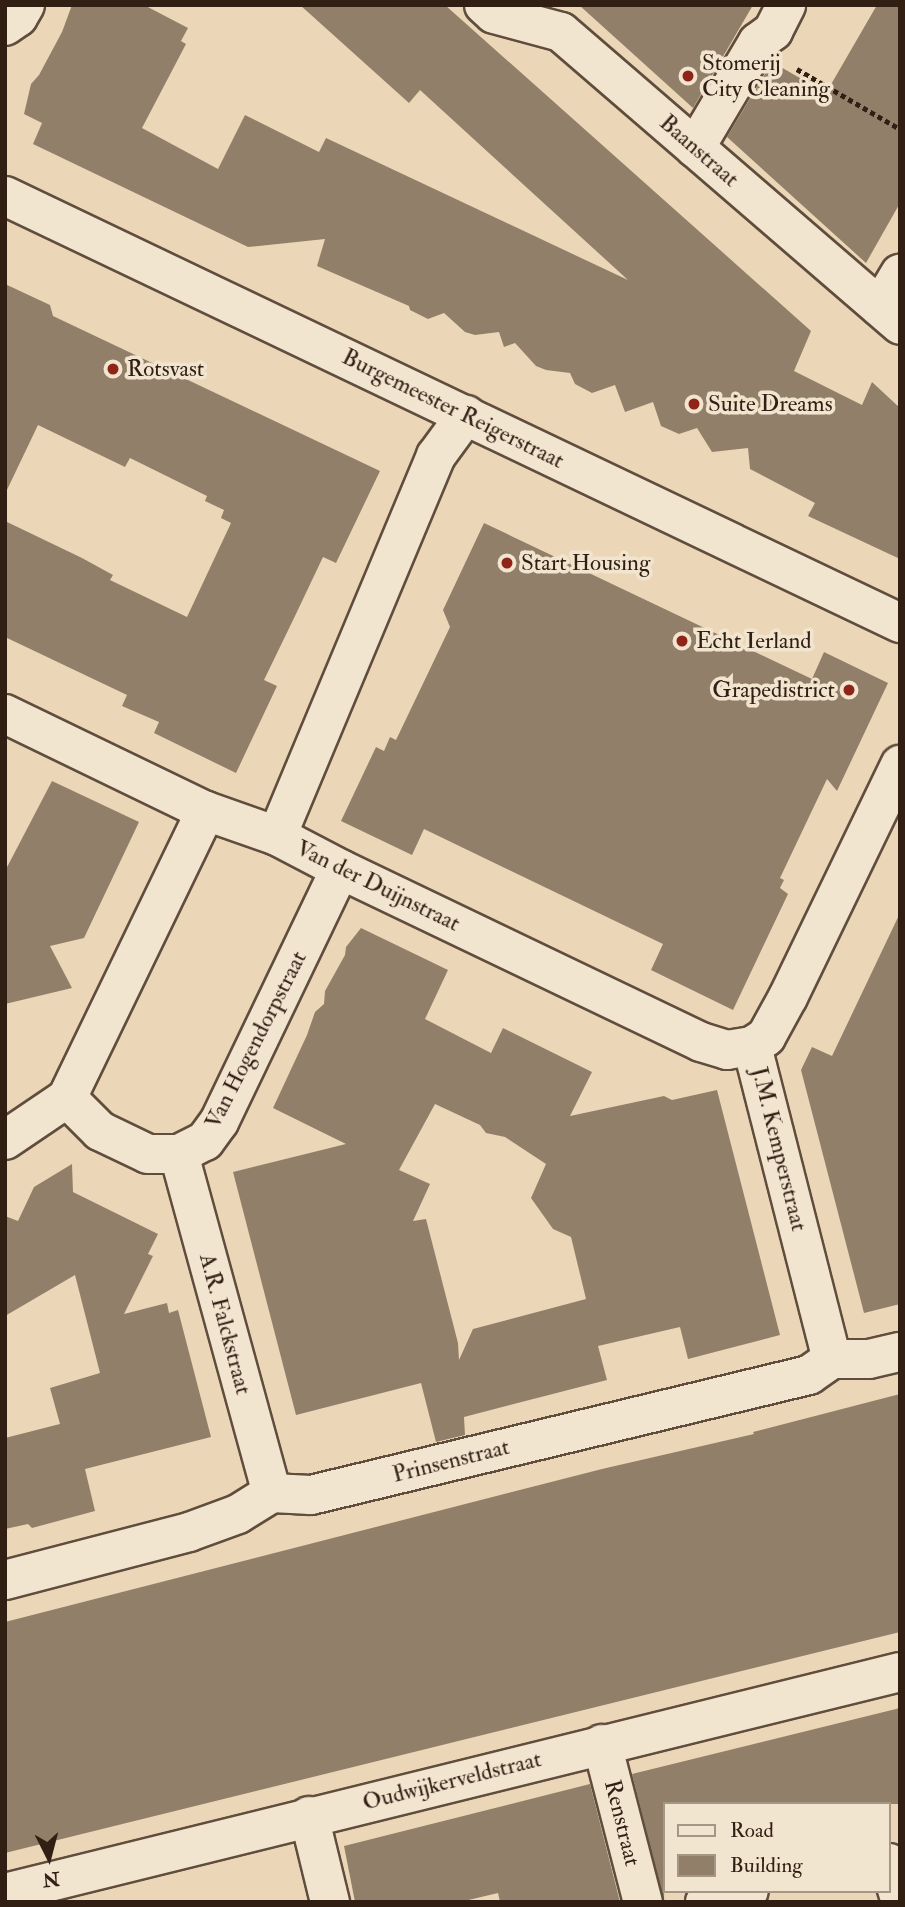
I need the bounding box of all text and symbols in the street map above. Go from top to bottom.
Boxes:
place label: Stomerij City Cleaning [702,49,830,103]
marker: Stomerij City Cleaning [680,68,696,84]
street label: Baanstraat [654,109,744,193]
street label: Burgemeester Reigerstraat [337,343,569,475]
place label: Rotsvast [127,355,204,383]
marker: Rotsvast [105,361,121,377]
place label: Suite Dreams [708,390,833,418]
marker: Suite Dreams [686,396,702,412]
place label: Start Housing [521,549,650,577]
marker: Start Housing [499,555,515,571]
place label: Echt Ierland [696,627,812,655]
marker: Echt Ierland [674,633,690,649]
place label: Grapedistrict [712,676,835,704]
marker: Grapedistrict [841,682,857,698]
street label: Van der Duijnstraat [292,834,464,938]
street label: Van Hogendorpstraat [199,947,313,1133]
street label: J.M. Kemperstraat [745,1064,813,1234]
street label: A.R. Falckstraat [193,1250,257,1398]
street label: Prinsenstraat [390,1433,512,1489]
street label: Oudwijkerveldstraat [360,1745,544,1817]
street label: Renstraat [598,1777,646,1869]
legend [664,1802,891,1893]
text: Road [730,1817,774,1844]
north arrow [14,1823,84,1893]
text: Building [730,1852,803,1879]
text: N [41,1866,61,1892]

